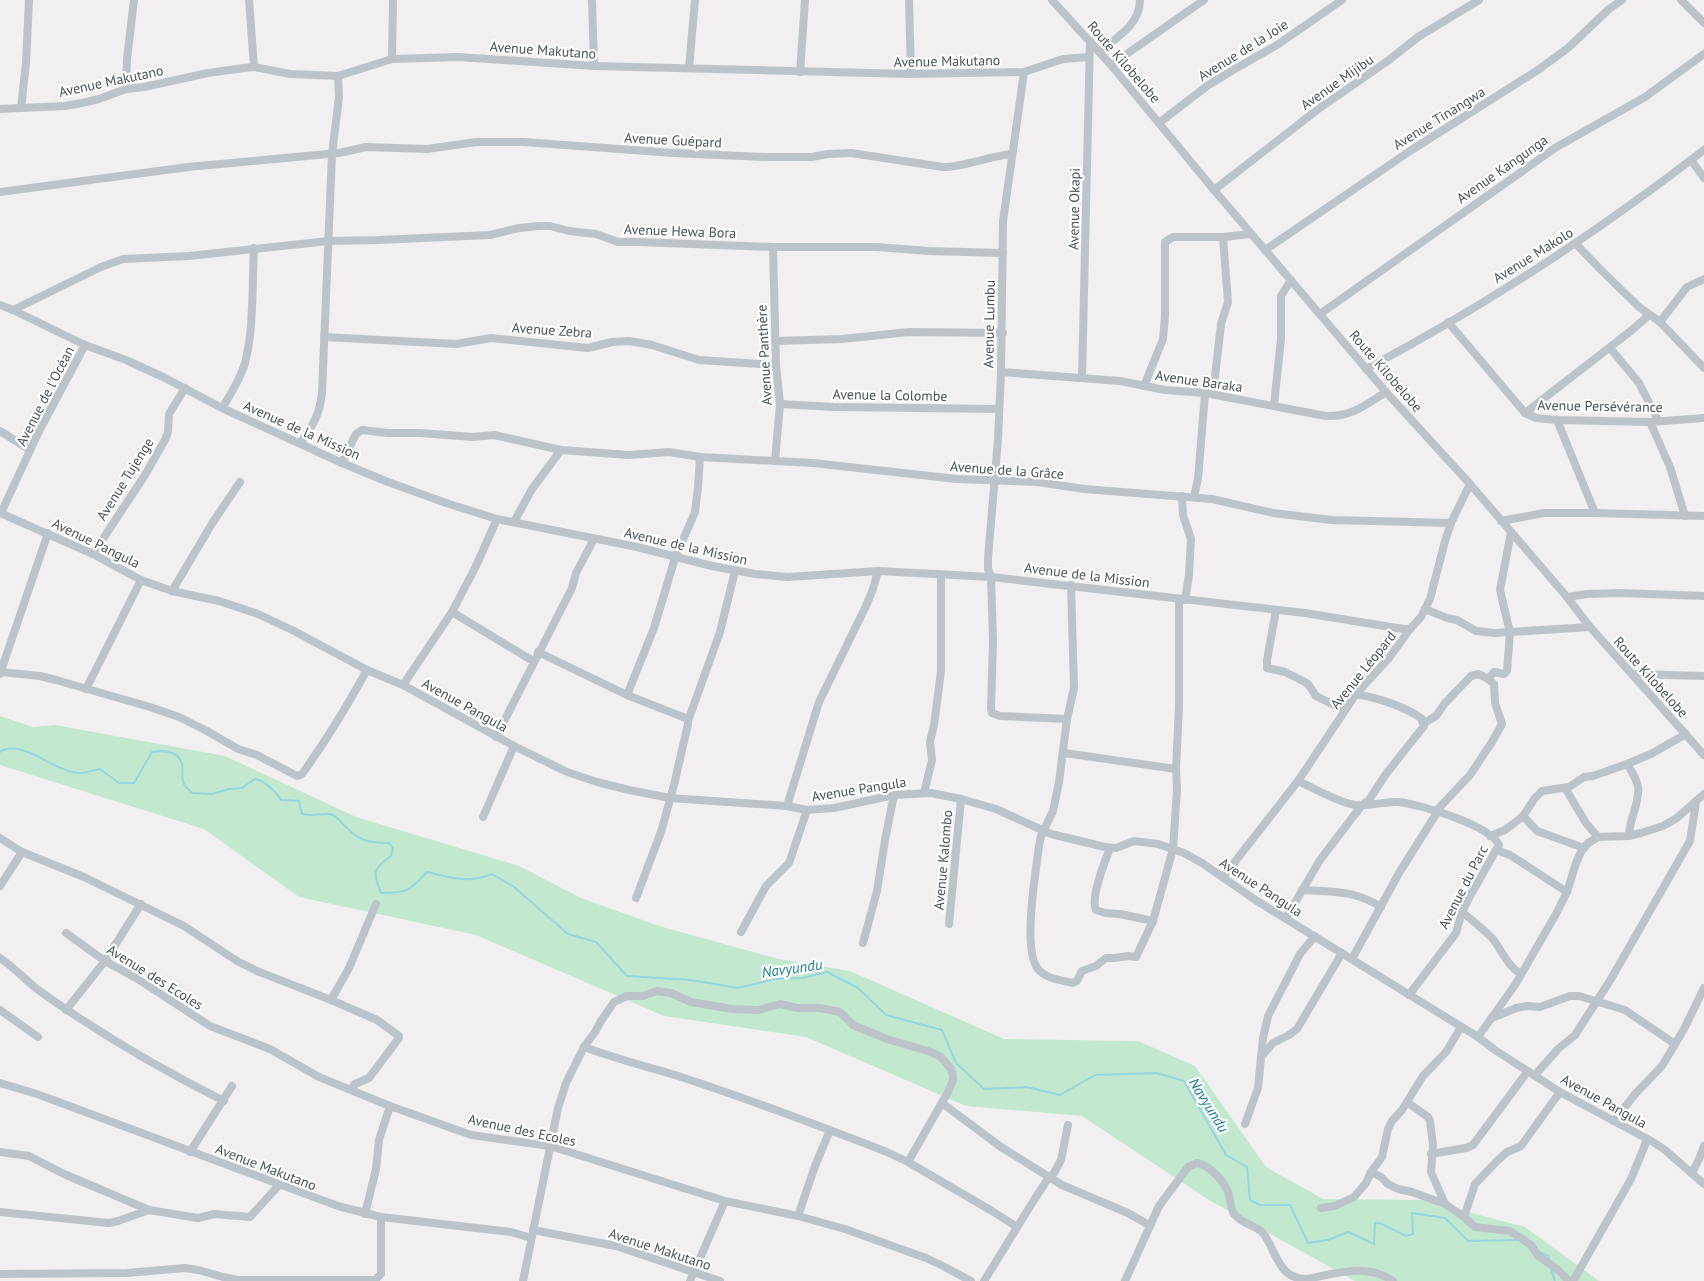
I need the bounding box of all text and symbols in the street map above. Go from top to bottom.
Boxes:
street label: Avenue de la Joie [1195,15,1291,85]
street label: Route Kilobelobe [1083,17,1165,107]
street label: Avenue Makutano [489,37,597,63]
street label: Avenue Mijibu [1297,50,1377,114]
street label: Avenue Makutano [894,51,1000,71]
street label: Avenue Makutano [57,61,165,101]
street label: Avenue Tinangwa [1389,82,1489,154]
street label: Avenue Guépard [624,128,722,152]
street label: Avenue Kangunga [1453,131,1551,207]
street label: Avenue Okapi [1064,168,1084,250]
street label: Avenue Hewa Bora [624,220,736,242]
street label: Avenue Makolo [1490,223,1576,287]
street label: Avenue Lumbu [979,280,999,368]
street label: Avenue Panthère [752,304,776,406]
street label: Avenue Zebra [511,318,593,342]
street label: Route Kilobelobe [1345,326,1427,416]
street label: Avenue de l'Océan [12,343,78,449]
street label: Avenue Baraka [1154,366,1244,396]
street label: Avenue la Colombe [832,385,948,405]
street label: Avenue de la Mission [241,396,363,464]
street label: Avenue Persévérance [1537,396,1663,416]
street label: Avenue Tujenge [92,434,158,524]
street label: Avenue de la Grâce [950,457,1064,483]
street label: Avenue Pangula [49,514,143,572]
street label: Avenue de la Mission [623,523,749,569]
street label: Avenue de la Mission [1023,558,1151,592]
street label: Avenue Léopard [1326,627,1400,713]
street label: Route Kilobelobe [1610,633,1692,721]
street label: Avenue Pangula [419,674,511,736]
street label: Avenue Pangula [810,773,908,805]
street label: Avenue Kalombo [930,809,956,911]
street label: Avenue du Parc [1434,842,1492,932]
street label: Avenue Pangula [1216,853,1306,921]
street label: Avenue des Ecoles [104,940,206,1014]
water label: Navyundu [760,954,824,982]
street label: Avenue Pangula [1558,1070,1650,1132]
water label: Navyundu [1185,1074,1233,1136]
street label: Avenue des Ecoles [466,1110,578,1150]
street label: Avenue Makutano [213,1139,319,1195]
street label: Avenue Makutano [607,1224,713,1274]

